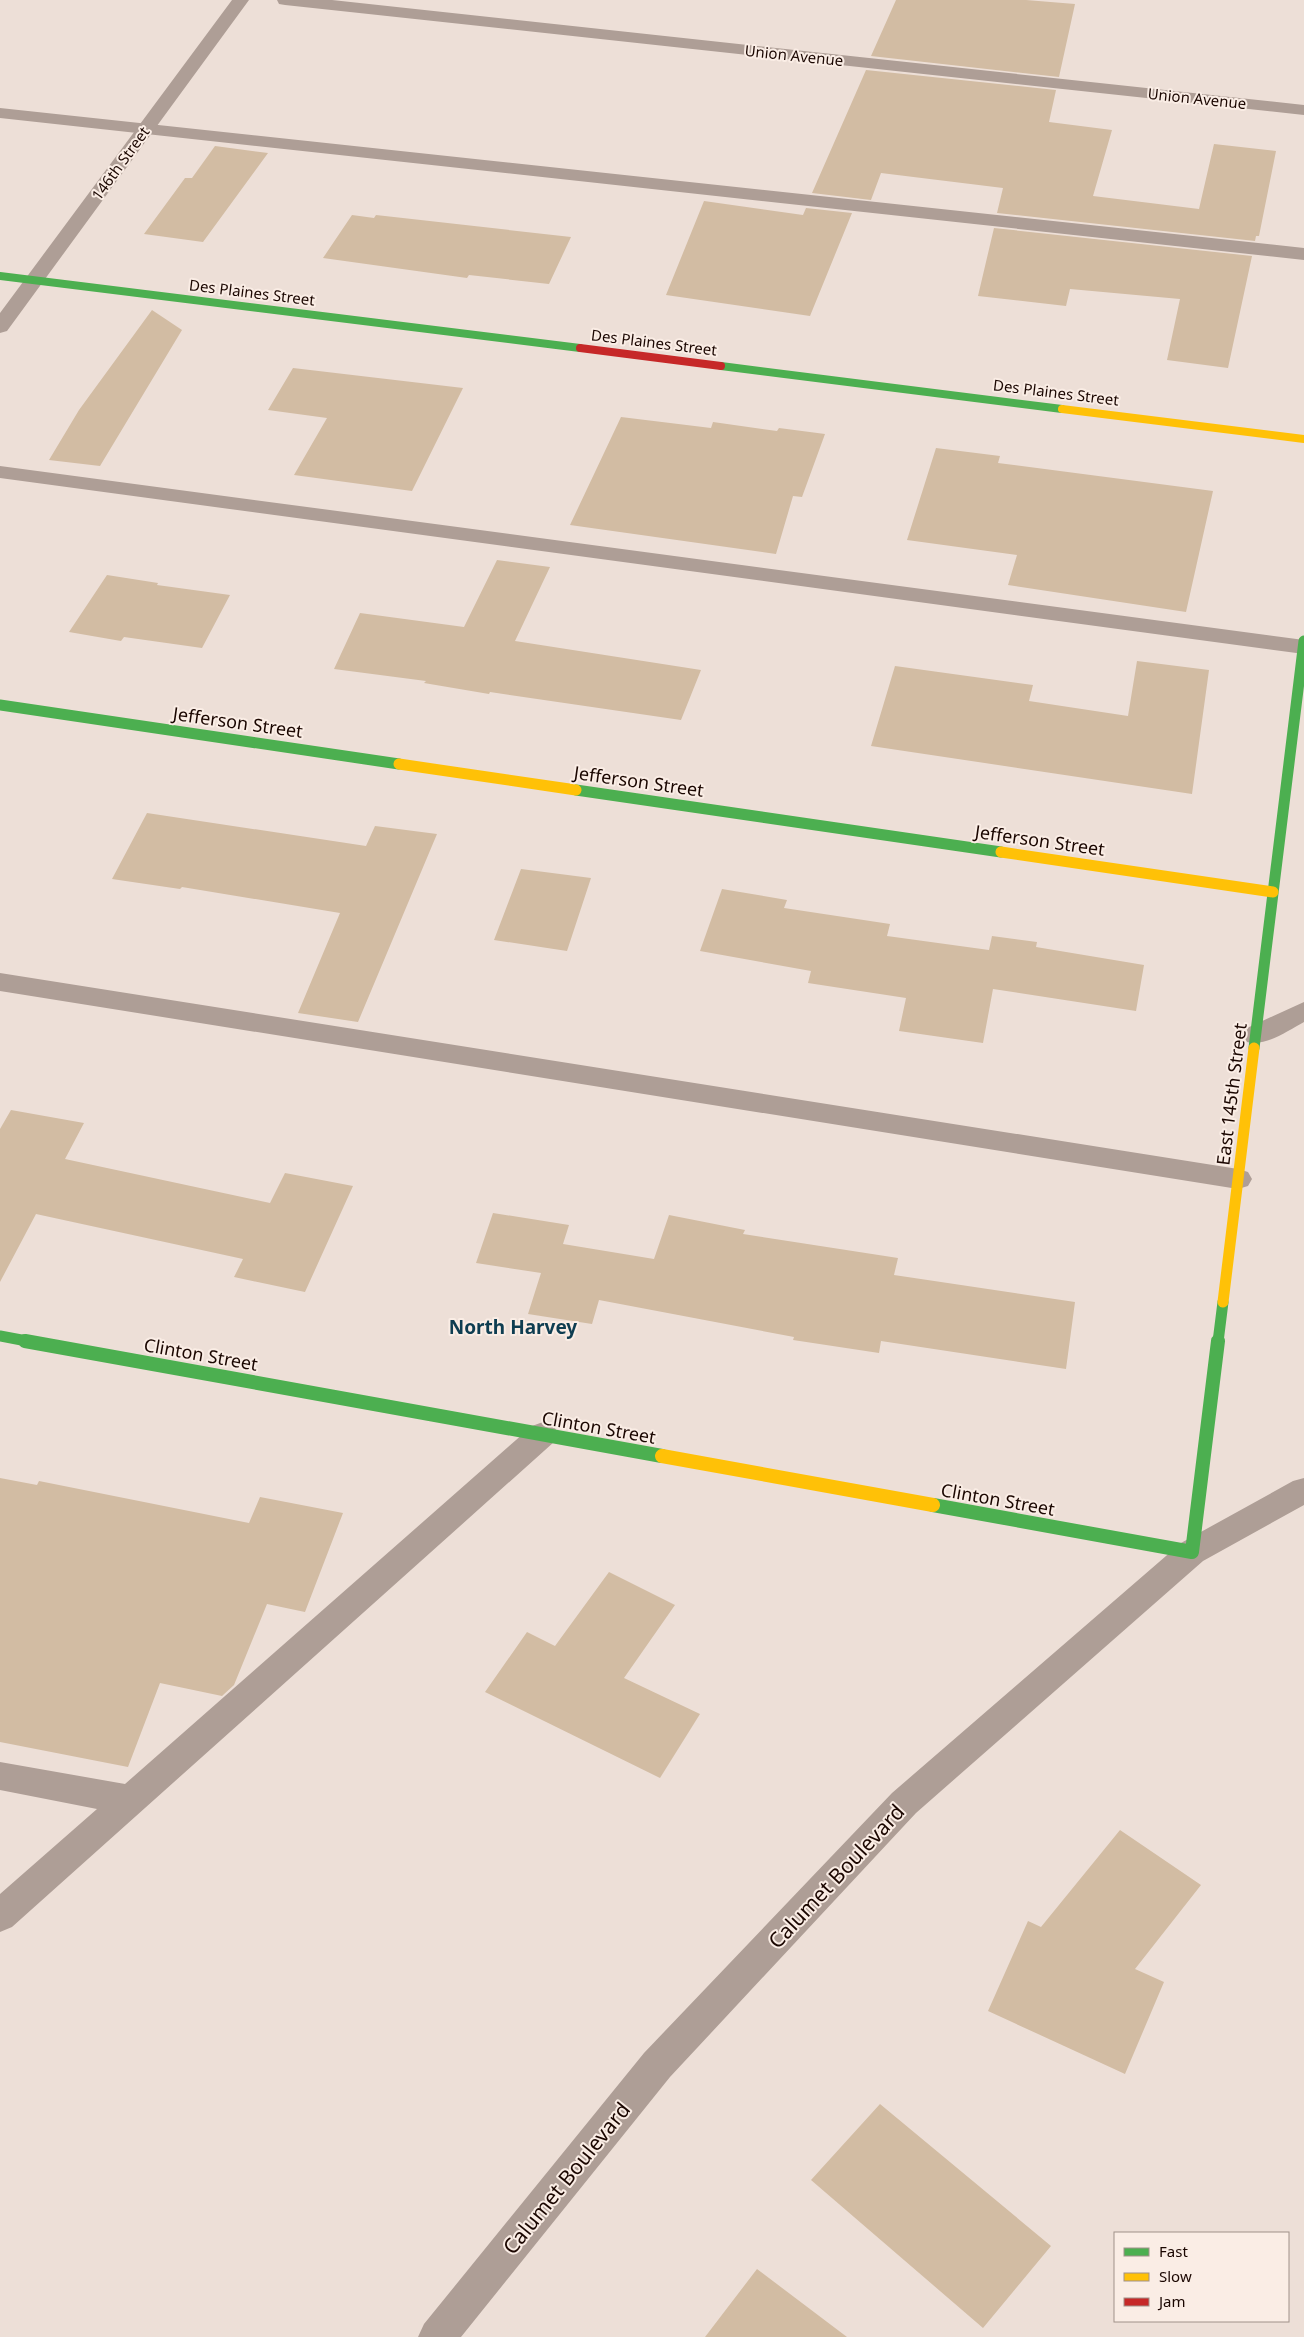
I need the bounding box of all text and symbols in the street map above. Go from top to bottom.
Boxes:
street label: Union Avenue [744,40,844,70]
street label: Union Avenue [1147,83,1247,113]
street label: 146th Street [87,122,154,204]
street label: Des Plaines Street [188,274,317,310]
street label: Des Plaines Street [590,324,719,360]
street label: Des Plaines Street [992,374,1121,410]
street label: Jefferson Street [170,701,305,743]
street label: Jefferson Street [571,760,706,802]
street label: Jefferson Street [972,819,1107,861]
street label: East 145th Street [1210,1021,1252,1167]
district label: North Harvey [449,1314,577,1340]
street label: Clinton Street [142,1332,260,1376]
street label: Clinton Street [540,1405,658,1449]
street label: Clinton Street [939,1477,1057,1521]
street label: Calumet Boulevard [762,1798,910,1954]
street label: Calumet Boulevard [496,2096,636,2260]
legend [1114,2232,1289,2322]
text: Fast [1159,2241,1188,2261]
text: Slow [1159,2266,1192,2286]
text: Jam [1157,2291,1186,2311]

